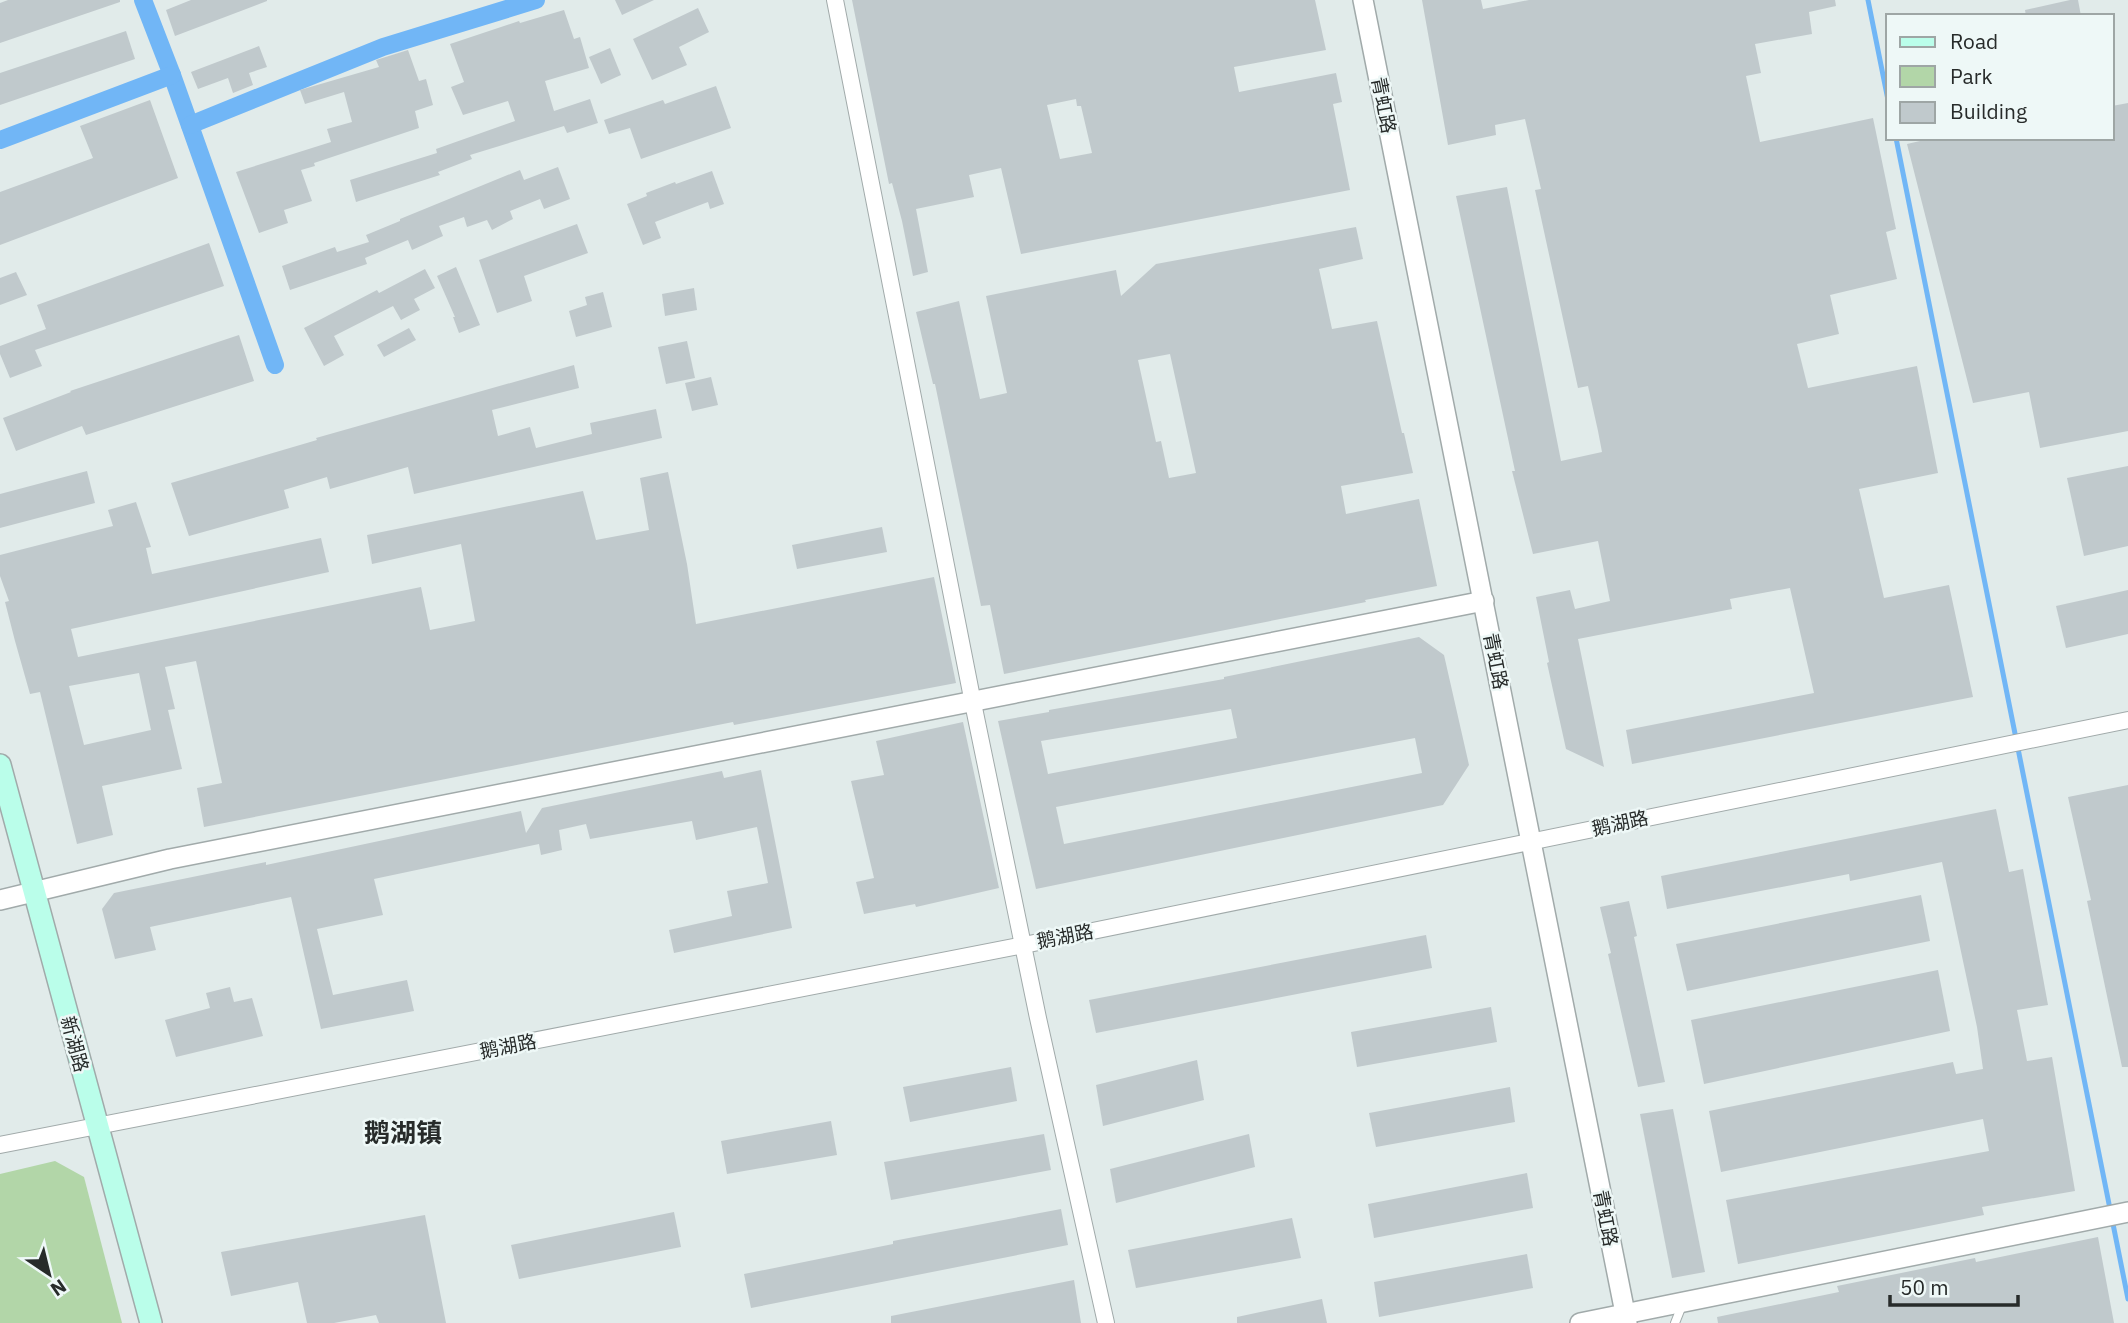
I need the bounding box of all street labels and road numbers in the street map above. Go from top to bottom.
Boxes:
street label: 青虹路 [1367,75,1401,135]
street label: 青虹路 [1479,631,1513,691]
street label: 鹅湖路 [1590,805,1650,841]
street label: 鹅湖路 [1035,919,1095,953]
street label: 新湖路 [56,1013,94,1075]
street label: 鹅湖路 [478,1029,538,1063]
street label: 青虹路 [1589,1188,1623,1248]

